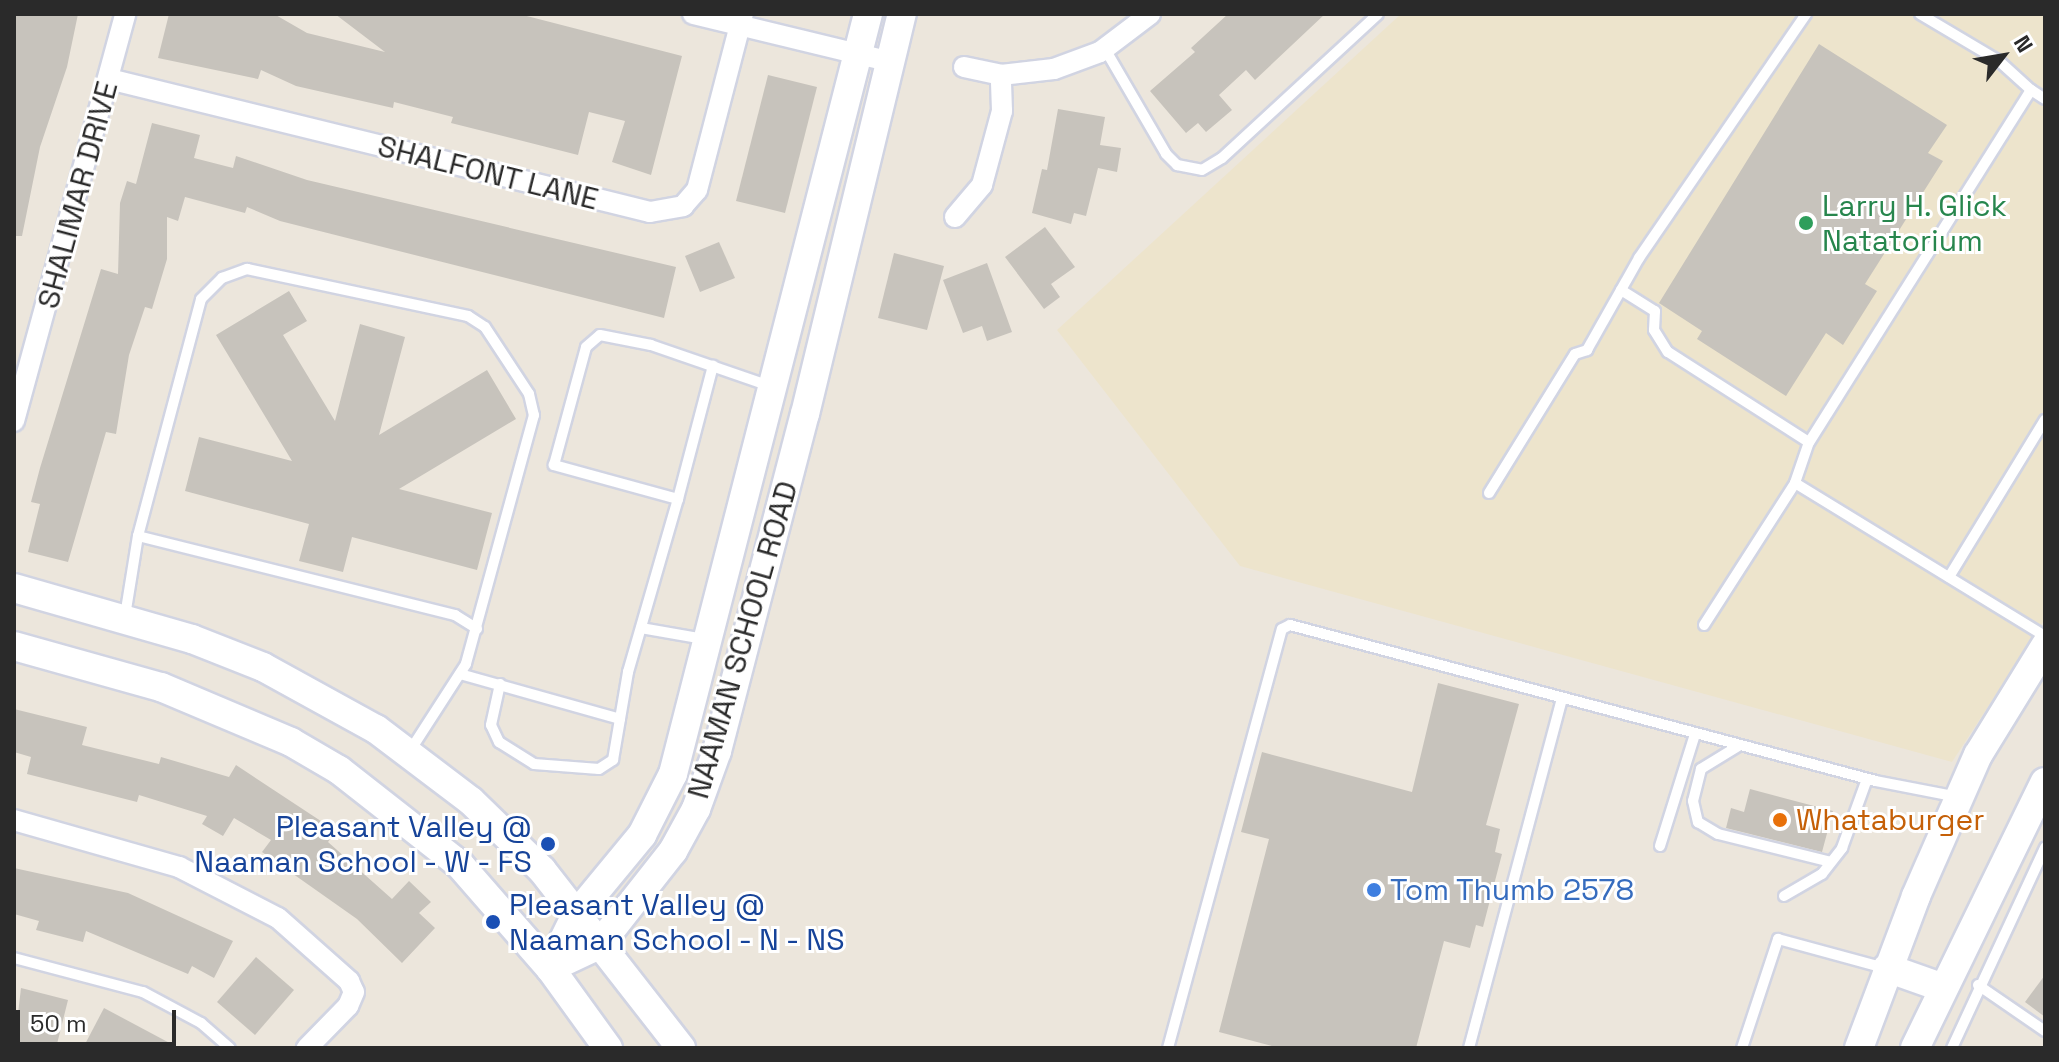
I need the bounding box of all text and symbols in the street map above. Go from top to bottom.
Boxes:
north arrow [1963,16,2043,96]
text: N [2008,30,2039,57]
street label: SHALIMAR DRIVE [30,77,126,313]
street label: SHALFONT LANE [374,128,602,218]
place label: Larry H. Glick Natatorium [1822,188,2008,258]
marker: Larry H. Glick Natatorium [1797,214,1815,232]
street label: NAAMAN SCHOOL ROAD [680,477,806,803]
place label: Whataburger [1796,802,1985,838]
place label: Pleasant Valley @ Naaman School - W - FS [190,809,532,880]
marker: Whataburger [1771,811,1789,829]
marker: Pleasant Valley @ Naaman School - W - FS [539,835,557,853]
place label: Tom Thumb 2578 [1390,872,1635,908]
marker: Tom Thumb 2578 [1365,881,1383,899]
place label: Pleasant Valley @ Naaman School - N - NS [509,887,848,958]
marker: Pleasant Valley @ Naaman School - N - NS [484,913,502,931]
scale bar [20,994,180,1044]
text: 50 m [30,1008,87,1039]

